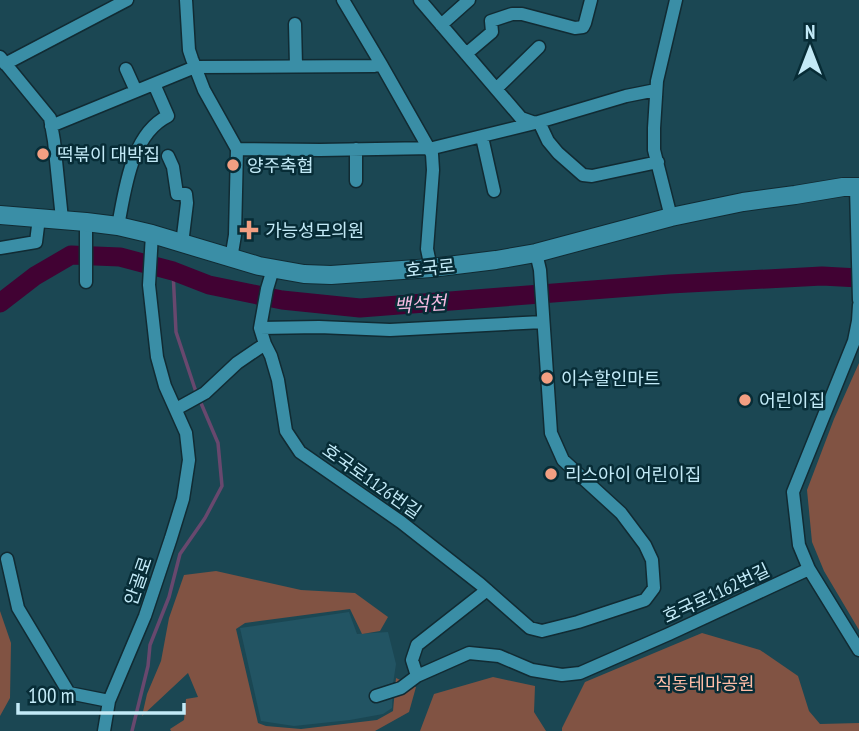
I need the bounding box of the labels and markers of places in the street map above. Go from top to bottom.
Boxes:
place label: 떡볶이 대박집 [57,143,160,166]
marker: 떡볶이 대박집 [35,146,51,162]
place label: 양주축협 [247,154,313,177]
marker: 양주축협 [225,157,241,173]
place label: 가능성모의원 [265,219,364,242]
marker: 가능성모의원 [239,220,259,240]
place label: 이수할인마트 [561,367,660,390]
marker: 이수할인마트 [539,370,555,386]
place label: 어린이집 [759,389,825,412]
marker: 어린이집 [737,392,753,408]
place label: 리스아이 어린이집 [565,463,701,486]
marker: 리스아이 어린이집 [543,466,559,482]

